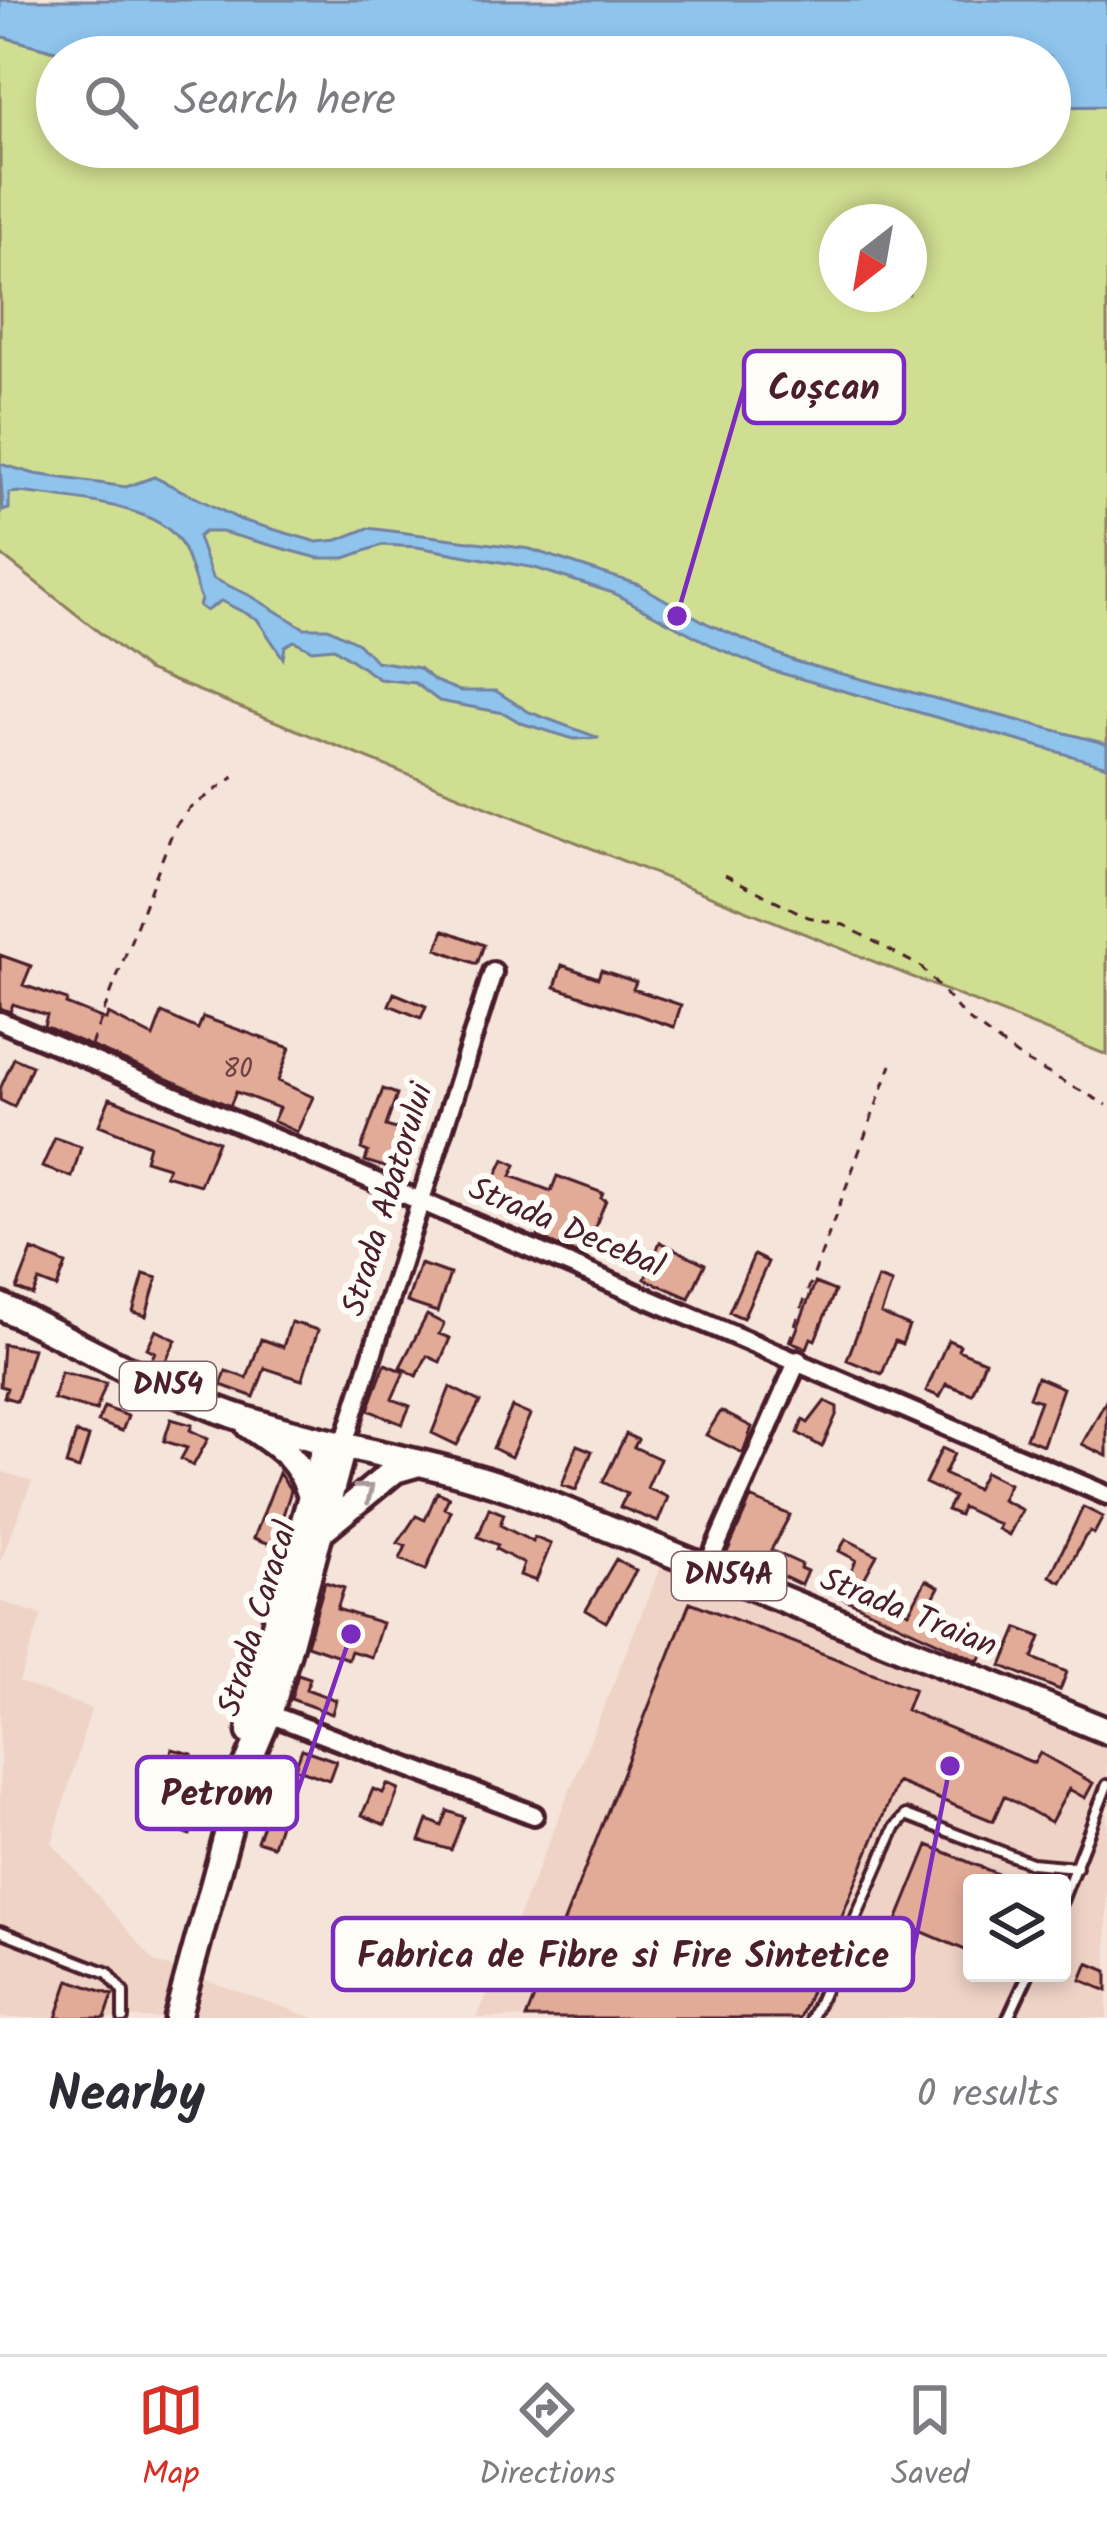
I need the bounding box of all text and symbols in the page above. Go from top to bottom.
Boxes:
search box [36,36,1071,168]
text: Search here [174,66,396,138]
icon: search [78,69,144,135]
north arrow [819,204,927,312]
callout: Coșcan [744,351,904,423]
text: Coșcan [768,361,880,418]
house number: 80 [223,1048,253,1091]
street label: Strada Abatorului [328,1076,450,1323]
street label: Strada Decebal [460,1164,672,1294]
road number: DN54 [120,1362,216,1410]
one-way arrow [353,1484,375,1505]
street label: Strada Caracal [204,1515,314,1723]
road number: DN54A [672,1552,786,1600]
street label: Strada Traian [811,1554,1005,1674]
callout: Petrom [137,1757,297,1829]
text: Petrom [161,1767,273,1824]
map controls [963,1874,1071,1982]
button: layers [963,1874,1071,1982]
callout: Fabrica de Fibre si Fire Sintetice [333,1918,913,1990]
text: Fabrica de Fibre si Fire Sintetice [357,1929,890,1986]
text: Nearby [48,2056,205,2137]
text: 0 results [917,2065,1059,2127]
tab: Map [138,2377,204,2502]
tab: Directions [479,2377,616,2502]
tab: Saved [891,2377,969,2502]

